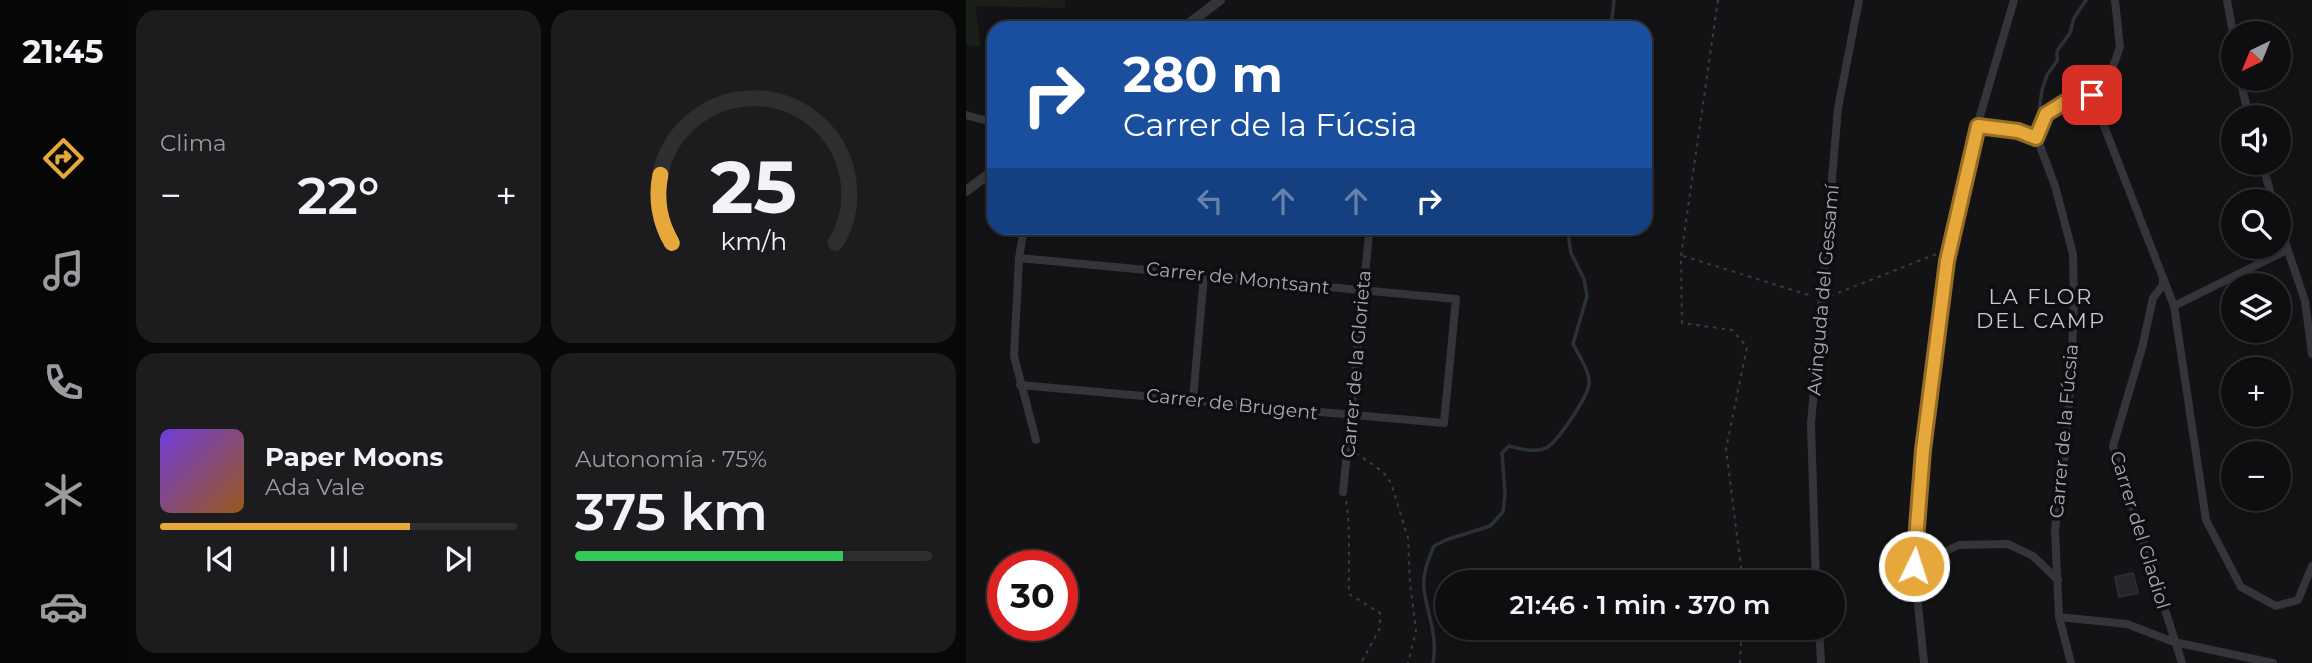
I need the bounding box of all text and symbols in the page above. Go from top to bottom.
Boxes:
north arrow [2221,21,2291,91]
map controls [2221,21,2291,511]
text: 21:45 [23,32,103,71]
text: 280 m [1123,45,1283,104]
icon: right [1008,49,1099,140]
pin [2062,65,2122,125]
icon: arrive [2073,76,2111,114]
text: Carrer de la Fúcsia [1123,105,1417,144]
button: sound [2221,105,2291,175]
text: Clima [160,129,227,157]
icon: directions [39,134,88,183]
text: 25 [710,143,797,231]
text: 22° [297,164,380,227]
text: − [160,172,182,219]
text: + [495,172,517,219]
icon: left [1191,182,1229,220]
icon: ahead [1264,182,1302,220]
icon: ahead [1337,182,1375,220]
icon: right [1410,182,1448,220]
street label: Avinguda del Gessamí [1802,183,1844,397]
button: search [2221,189,2291,259]
text: km/h [720,225,787,255]
icon: music [39,246,88,295]
street label: Carrer de Montsant [1145,257,1331,299]
street label: Carrer de la Glorieta [1336,269,1376,459]
button: layers [2221,273,2291,343]
district label: LA FLOR DEL CAMP [1976,284,2106,333]
street label: Carrer de la Fúcsia [2045,343,2083,519]
button: + [2221,357,2291,427]
icon: phone [39,358,88,407]
street label: Carrer de Brugent [1145,384,1319,424]
text: Paper Moons [265,441,443,473]
button: − [2221,441,2291,511]
text: Autonomía · 75% [575,445,767,473]
street label: Carrer del Gladiol [2105,448,2175,612]
icon: climate [39,470,88,519]
text: Ada Vale [265,473,365,501]
text: 375 km [575,480,768,543]
position arrow [1877,529,1951,603]
icon: previous [201,540,239,578]
icon: pause [320,540,358,578]
icon: next [439,540,477,578]
speed limit sign: 30 [987,550,1078,641]
icon: car [39,582,88,631]
text: 21:46 · 1 min · 370 m [1510,589,1770,621]

